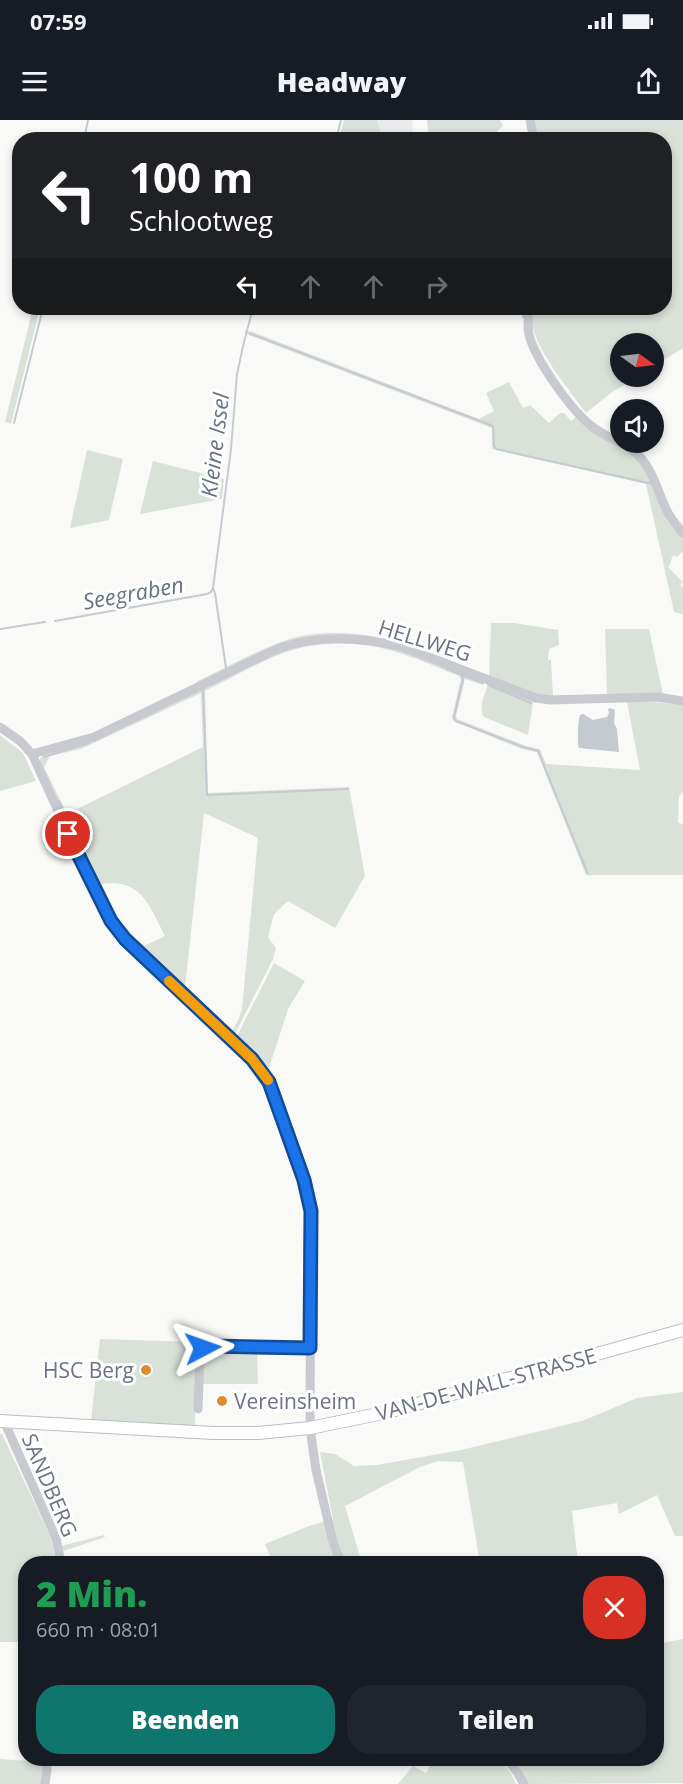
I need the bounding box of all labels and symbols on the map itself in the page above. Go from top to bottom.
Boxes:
north arrow [610,333,664,387]
water label: Kleine Issel [193,391,235,499]
water label: Seegraben [80,568,186,616]
street label: HELLWEG [375,613,475,667]
pin [42,808,93,859]
position arrow [171,1316,235,1380]
street label: VAN-DE-WALL-STRASSE [373,1341,599,1427]
place label: HSC Berg [43,1356,134,1384]
marker: HSC Berg [139,1363,153,1377]
place label: Vereinsheim [234,1387,356,1415]
marker: Vereinsheim [215,1394,229,1408]
street label: SANDBERG [16,1429,84,1541]

